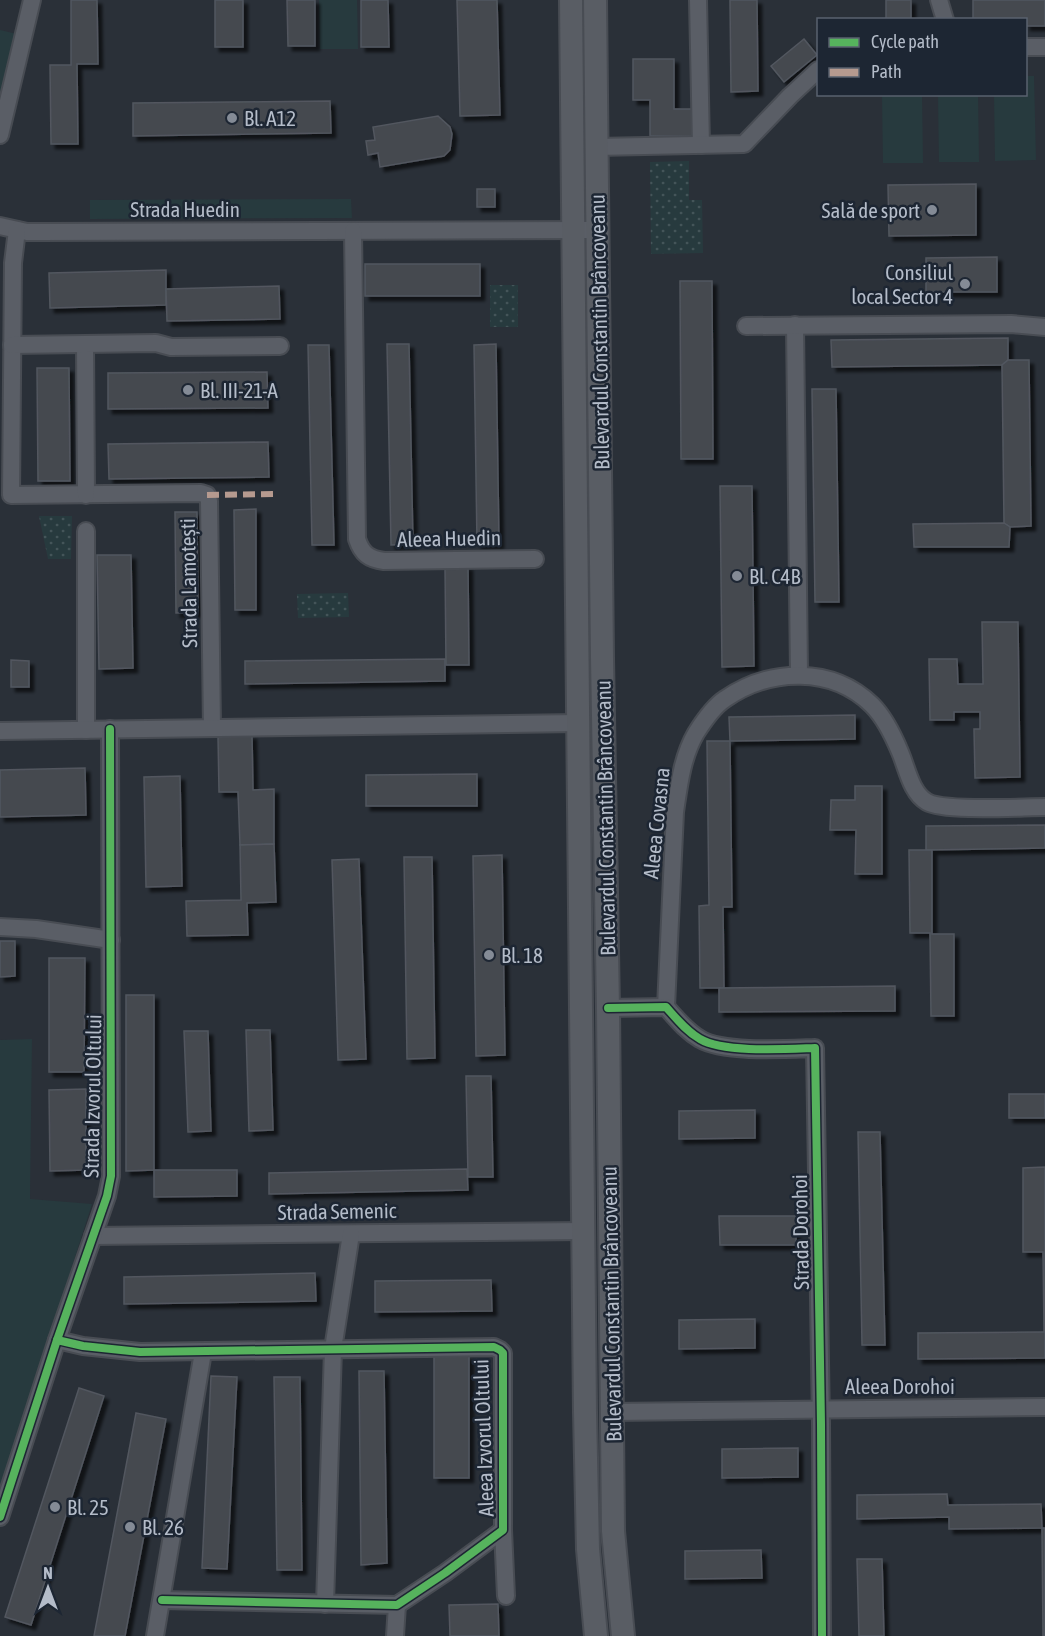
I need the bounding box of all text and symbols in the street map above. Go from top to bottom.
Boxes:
legend [817,18,1027,96]
text: Cycle path [871,31,939,52]
text: Path [871,61,902,82]
place label: Bl. A12 [244,106,296,130]
marker: Bl. A12 [225,111,239,125]
street label: Bulevardul Constantin Brâncoveanu [585,194,613,470]
street label: Strada Huedin [130,197,240,221]
place label: Sală de sport [822,198,920,222]
marker: Sală de sport [925,203,939,217]
place label: Consiliul local Sector 4 [851,260,953,308]
marker: Consiliul local Sector 4 [958,277,972,291]
place label: Bl. III-21-A [200,378,278,402]
marker: Bl. III-21-A [181,383,195,397]
street label: Strada Lamotești [175,518,201,648]
street label: Aleea Huedin [397,525,501,551]
place label: Bl. C4B [749,564,800,588]
marker: Bl. C4B [730,569,744,583]
street label: Bulevardul Constantin Brâncoveanu [591,680,619,956]
street label: Aleea Covasna [638,766,674,880]
place label: Bl. 18 [501,943,543,967]
marker: Bl. 18 [482,948,496,962]
street label: Strada Izvorul Oltului [79,1014,105,1178]
street label: Bulevardul Constantin Brâncoveanu [597,1166,625,1442]
street label: Strada Dorohoi [787,1174,813,1290]
street label: Strada Semenic [277,1198,397,1224]
street label: Aleea Izvorul Oltului [468,1359,498,1517]
street label: Aleea Dorohoi [845,1374,955,1398]
place label: Bl. 25 [67,1495,109,1519]
marker: Bl. 25 [48,1500,62,1514]
place label: Bl. 26 [142,1515,184,1539]
marker: Bl. 26 [123,1520,137,1534]
north arrow [18,1558,78,1618]
text: N [43,1564,53,1582]

